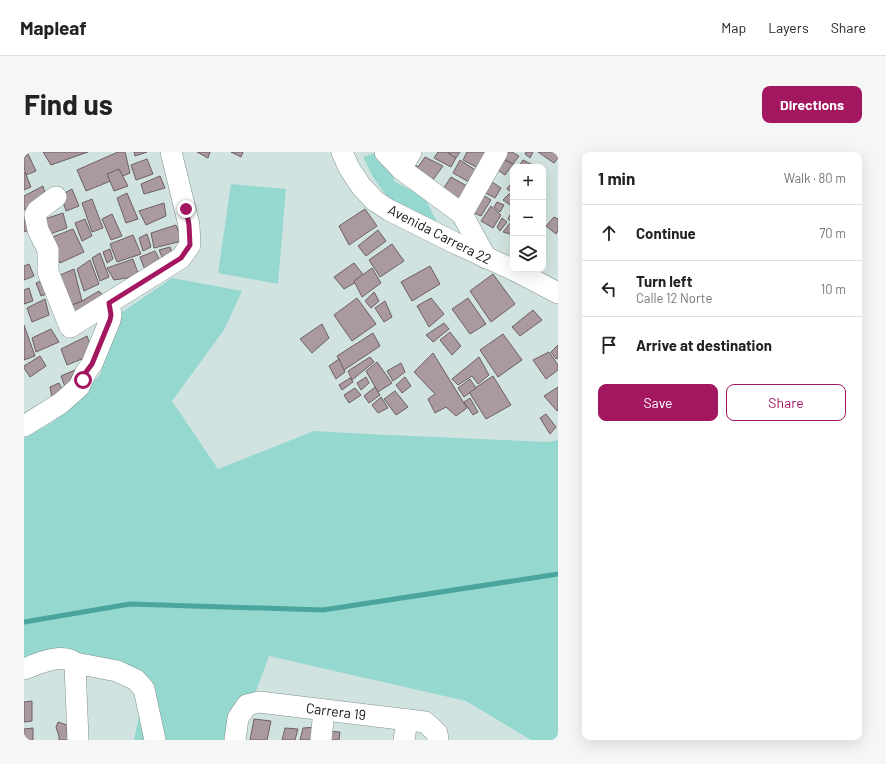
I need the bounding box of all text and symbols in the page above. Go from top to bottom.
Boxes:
text: Mapleaf [20,16,87,39]
text: Map [721,19,746,36]
text: Layers [768,19,809,36]
text: Share [831,19,866,36]
button: Directions [762,86,862,123]
text: Find us [24,87,113,121]
map controls [510,164,546,272]
button: + [510,164,546,200]
text: 1 min [598,168,635,188]
text: Walk · 80 m [784,170,846,186]
route end [177,200,195,218]
button: − [510,200,546,236]
street label: Avenida Carrera 22 [385,201,495,267]
icon: ahead [598,222,620,244]
text: Continue [636,224,696,242]
text: 70 m [819,225,846,241]
button: layers [510,236,546,272]
text: Turn left [636,272,692,290]
icon: left [598,278,620,300]
text: 10 m [821,281,846,297]
text: Calle 12 Norte [636,290,712,306]
icon: arrive [598,334,620,356]
text: Arrive at destination [636,336,772,354]
route start [74,371,92,389]
button: Save [598,384,718,421]
button: Share [726,384,846,421]
street label: Carrera 19 [305,699,367,723]

